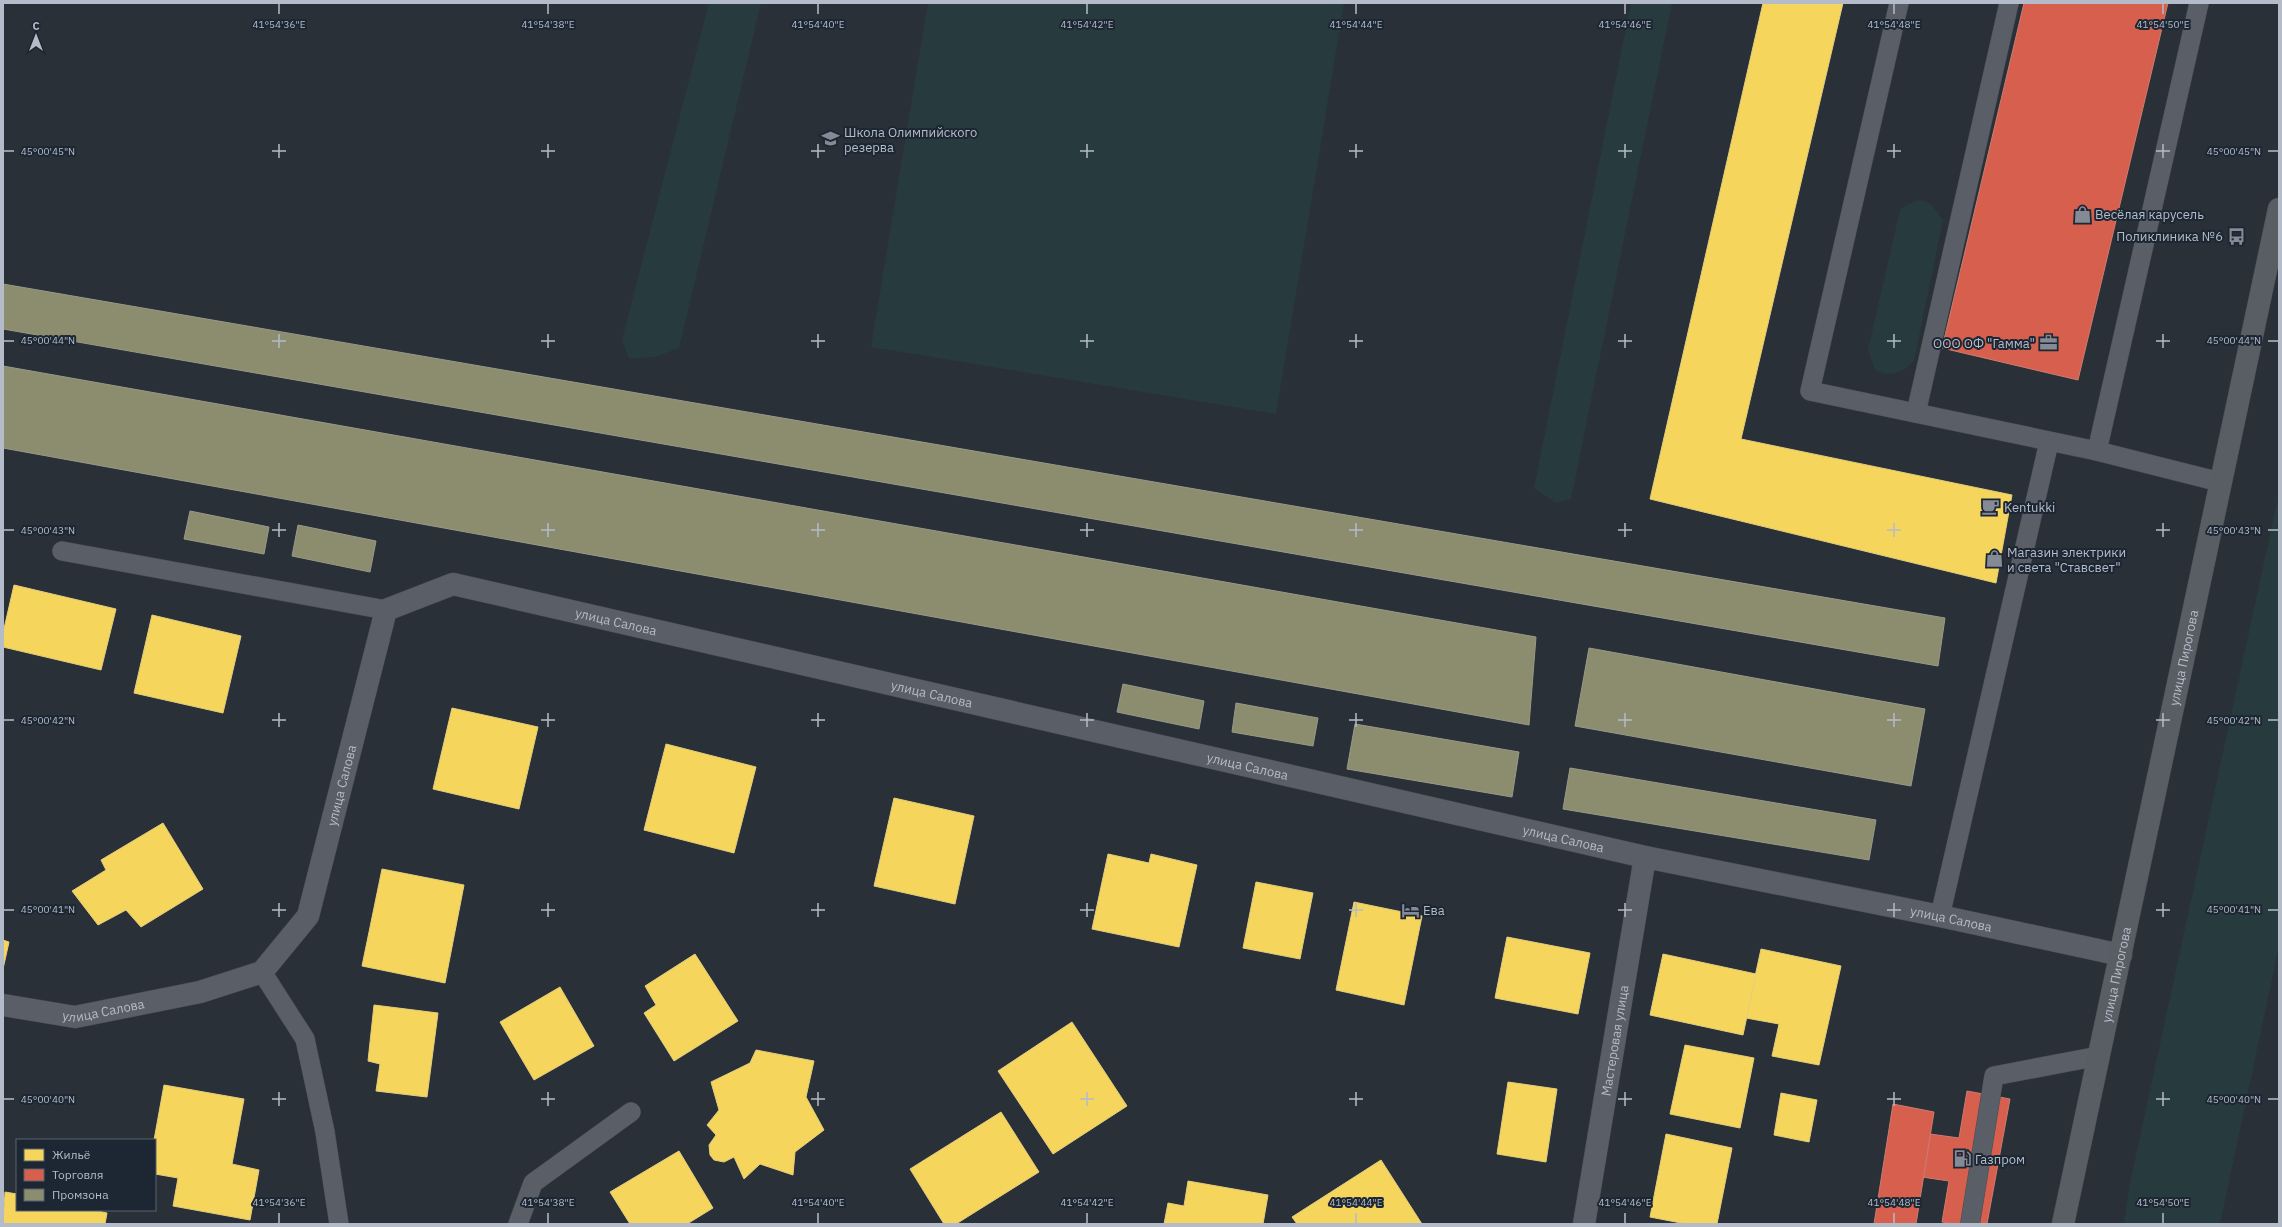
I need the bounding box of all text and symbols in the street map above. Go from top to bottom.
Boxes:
north arrow [16,16,56,56]
text: 41°54'36"E [252,18,306,31]
text: 41°54'38"E [521,18,575,31]
text: 41°54'40"E [791,18,845,31]
text: 41°54'42"E [1060,18,1114,31]
text: 41°54'44"E [1329,18,1383,31]
text: 41°54'46"E [1598,18,1652,31]
text: 41°54'48"E [1867,18,1921,31]
text: 41°54'50"E [2136,18,2190,31]
text: С [32,19,40,33]
place label: Школа Олимпийского резерва [844,124,977,156]
school or university icon: Школа Олимпийского резерва [821,129,841,149]
text: 45°00'45"N [21,145,75,158]
text: 45°00'45"N [2207,145,2261,158]
shop icon: Весёлая карусель [2072,204,2092,224]
place label: Весёлая карусель [2095,206,2204,223]
bus stop icon: Поликлиника №6 [2226,226,2246,246]
place label: Поликлиника №6 [2116,228,2223,245]
office icon: ООО ОФ "Гамма" [2038,333,2058,353]
text: 45°00'44"N [21,334,75,347]
text: 45°00'44"N [2207,334,2261,347]
place label: ООО ОФ "Гамма" [1933,335,2035,352]
cafe icon: Kentukki [1981,497,2001,517]
place label: Kentukki [2004,499,2055,516]
text: 45°00'43"N [21,524,75,537]
text: 45°00'43"N [2207,524,2261,537]
place label: Магазин электрики и света "Ставсвет" [2007,544,2126,576]
shop icon: Магазин электрики и света "Ставсвет" [1984,549,2004,569]
street label: улица Салова [574,604,658,639]
street label: улица Пирогова [2165,608,2202,707]
street label: улица Салова [889,676,974,711]
text: 45°00'42"N [21,714,75,727]
text: 45°00'42"N [2207,714,2261,727]
street label: улица Салова [323,743,360,828]
street label: улица Салова [1205,748,1290,784]
street label: улица Салова [1521,821,1606,856]
hotel icon: Ева [1400,900,1420,920]
place label: Ева [1423,902,1445,919]
street label: улица Салова [1909,902,1994,936]
text: 45°00'41"N [21,903,75,916]
text: 45°00'41"N [2207,903,2261,916]
street label: улица Пирогова [2098,925,2135,1024]
street label: Мастеровая улица [1597,984,1632,1097]
street label: улица Салова [61,995,146,1026]
text: 45°00'40"N [21,1093,75,1106]
text: 45°00'40"N [2207,1093,2261,1106]
legend [16,1139,156,1211]
text: Жильё [52,1147,91,1162]
fuel station icon: Газпром [1952,1149,1972,1169]
place label: Газпром [1975,1151,2025,1168]
text: Торговля [52,1167,103,1182]
text: Промзона [52,1187,109,1202]
text: 41°54'36"E [252,1196,306,1209]
text: 41°54'38"E [521,1196,575,1209]
text: 41°54'40"E [791,1196,845,1209]
text: 41°54'42"E [1060,1196,1114,1209]
text: 41°54'44"E [1329,1196,1383,1209]
text: 41°54'46"E [1598,1196,1652,1209]
text: 41°54'48"E [1867,1196,1921,1209]
text: 41°54'50"E [2136,1196,2190,1209]

